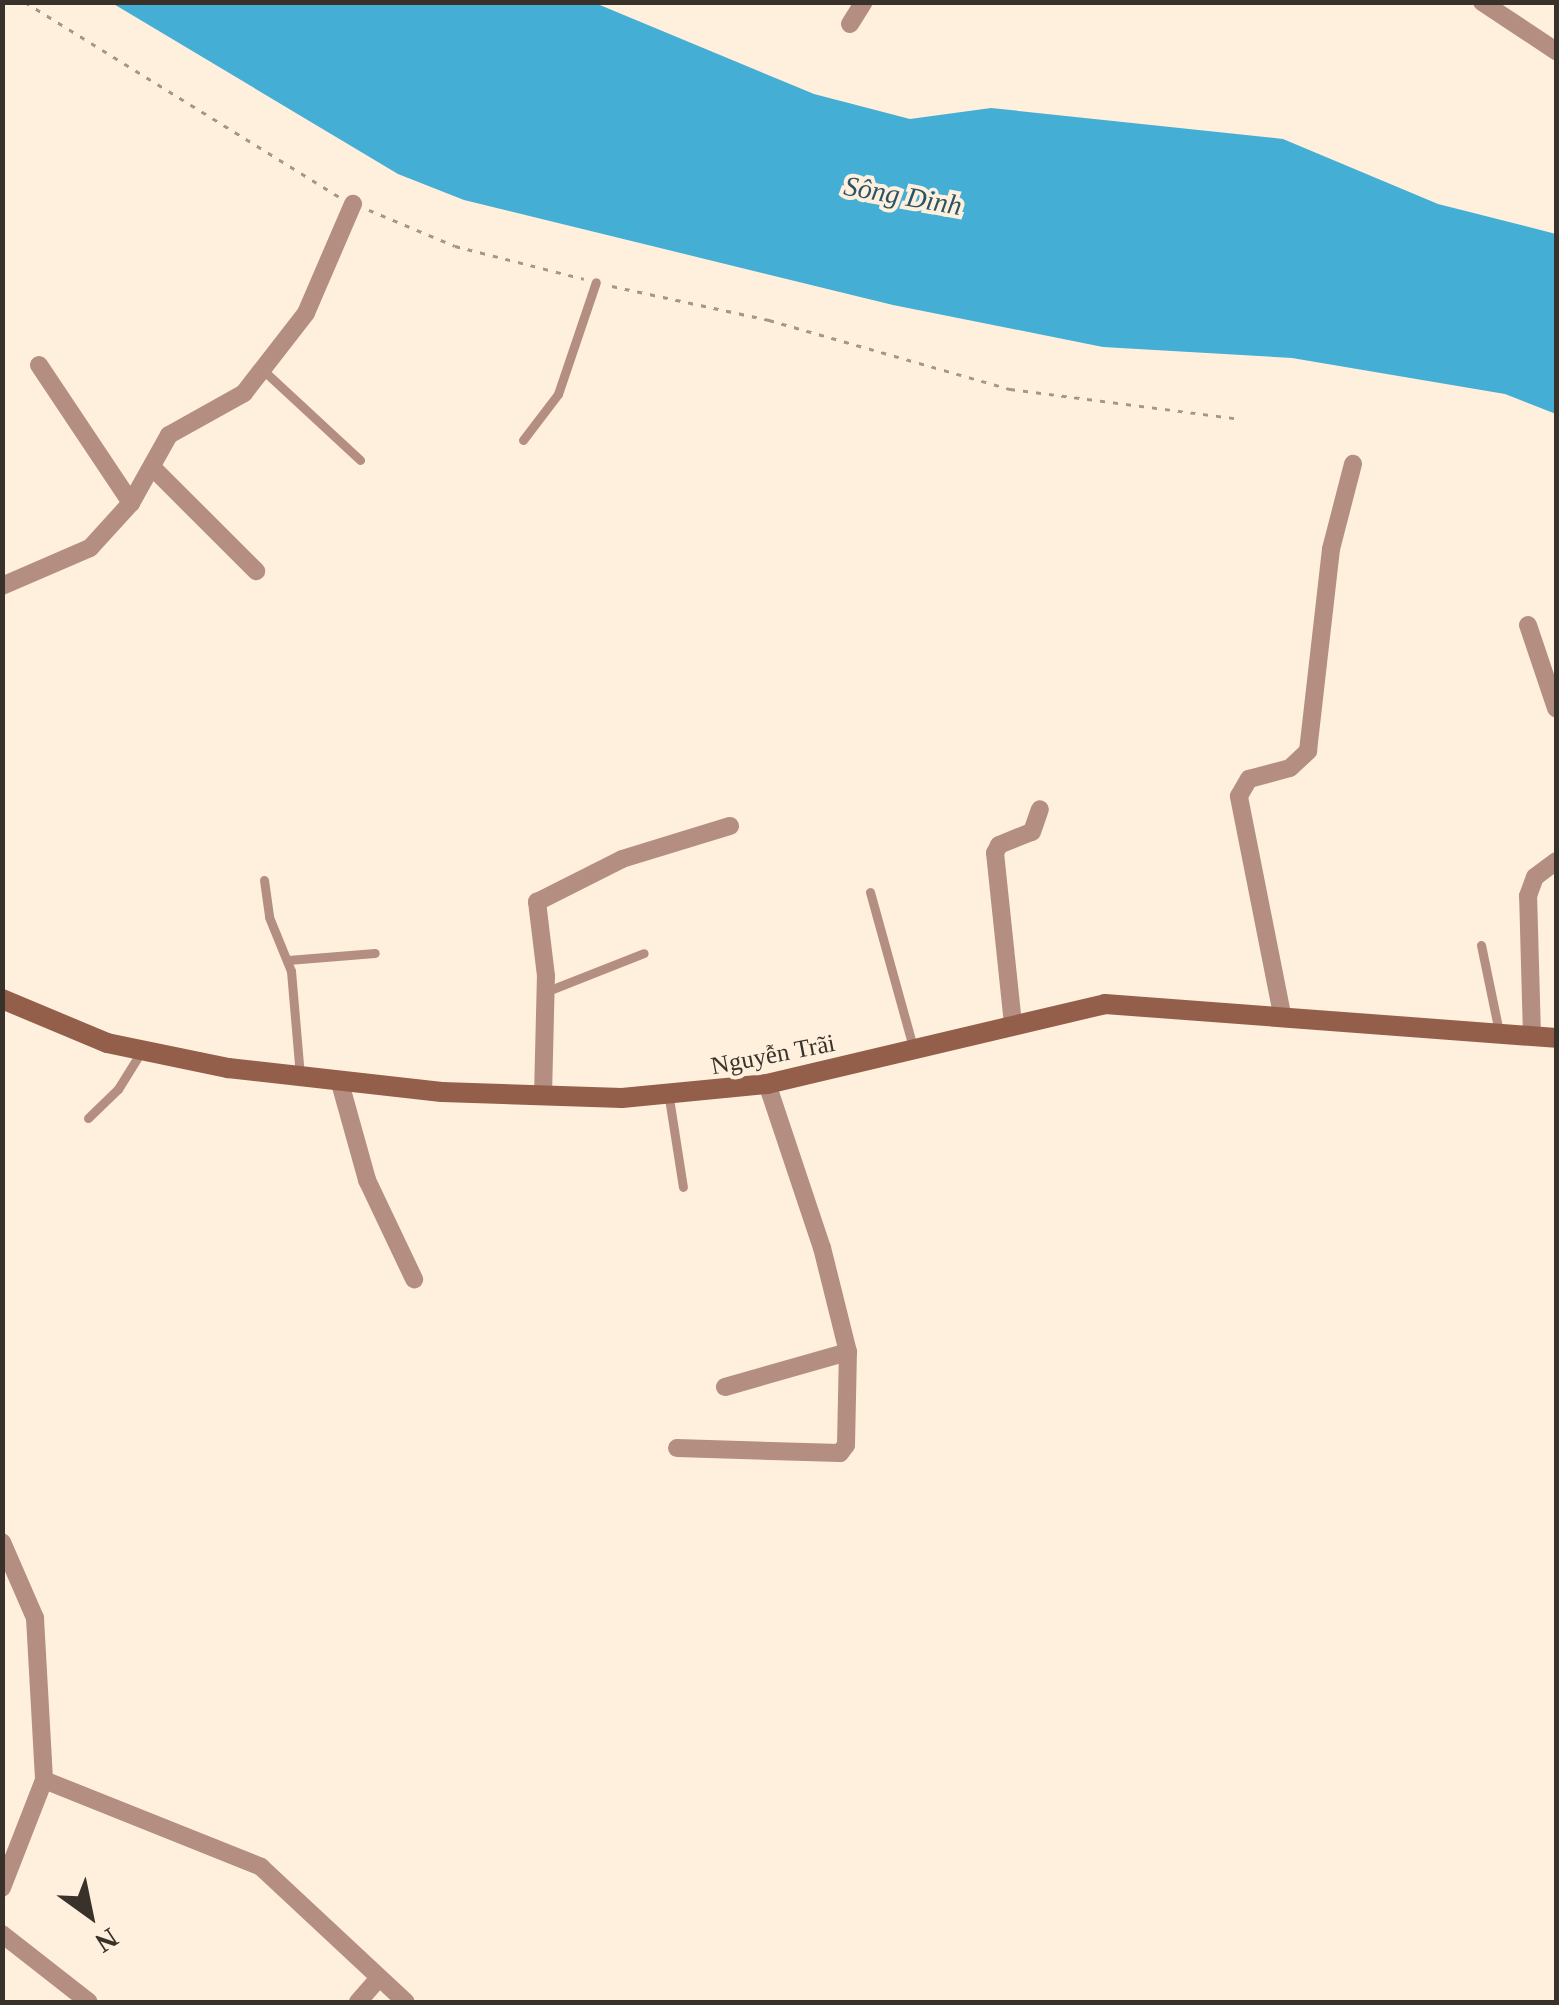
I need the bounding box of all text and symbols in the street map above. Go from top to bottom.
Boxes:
water label: Sông Dinh [841,169,965,223]
street label: Nguyễn Trãi [708,1028,838,1082]
north arrow [40,1865,140,1965]
text: N [90,1922,124,1959]

